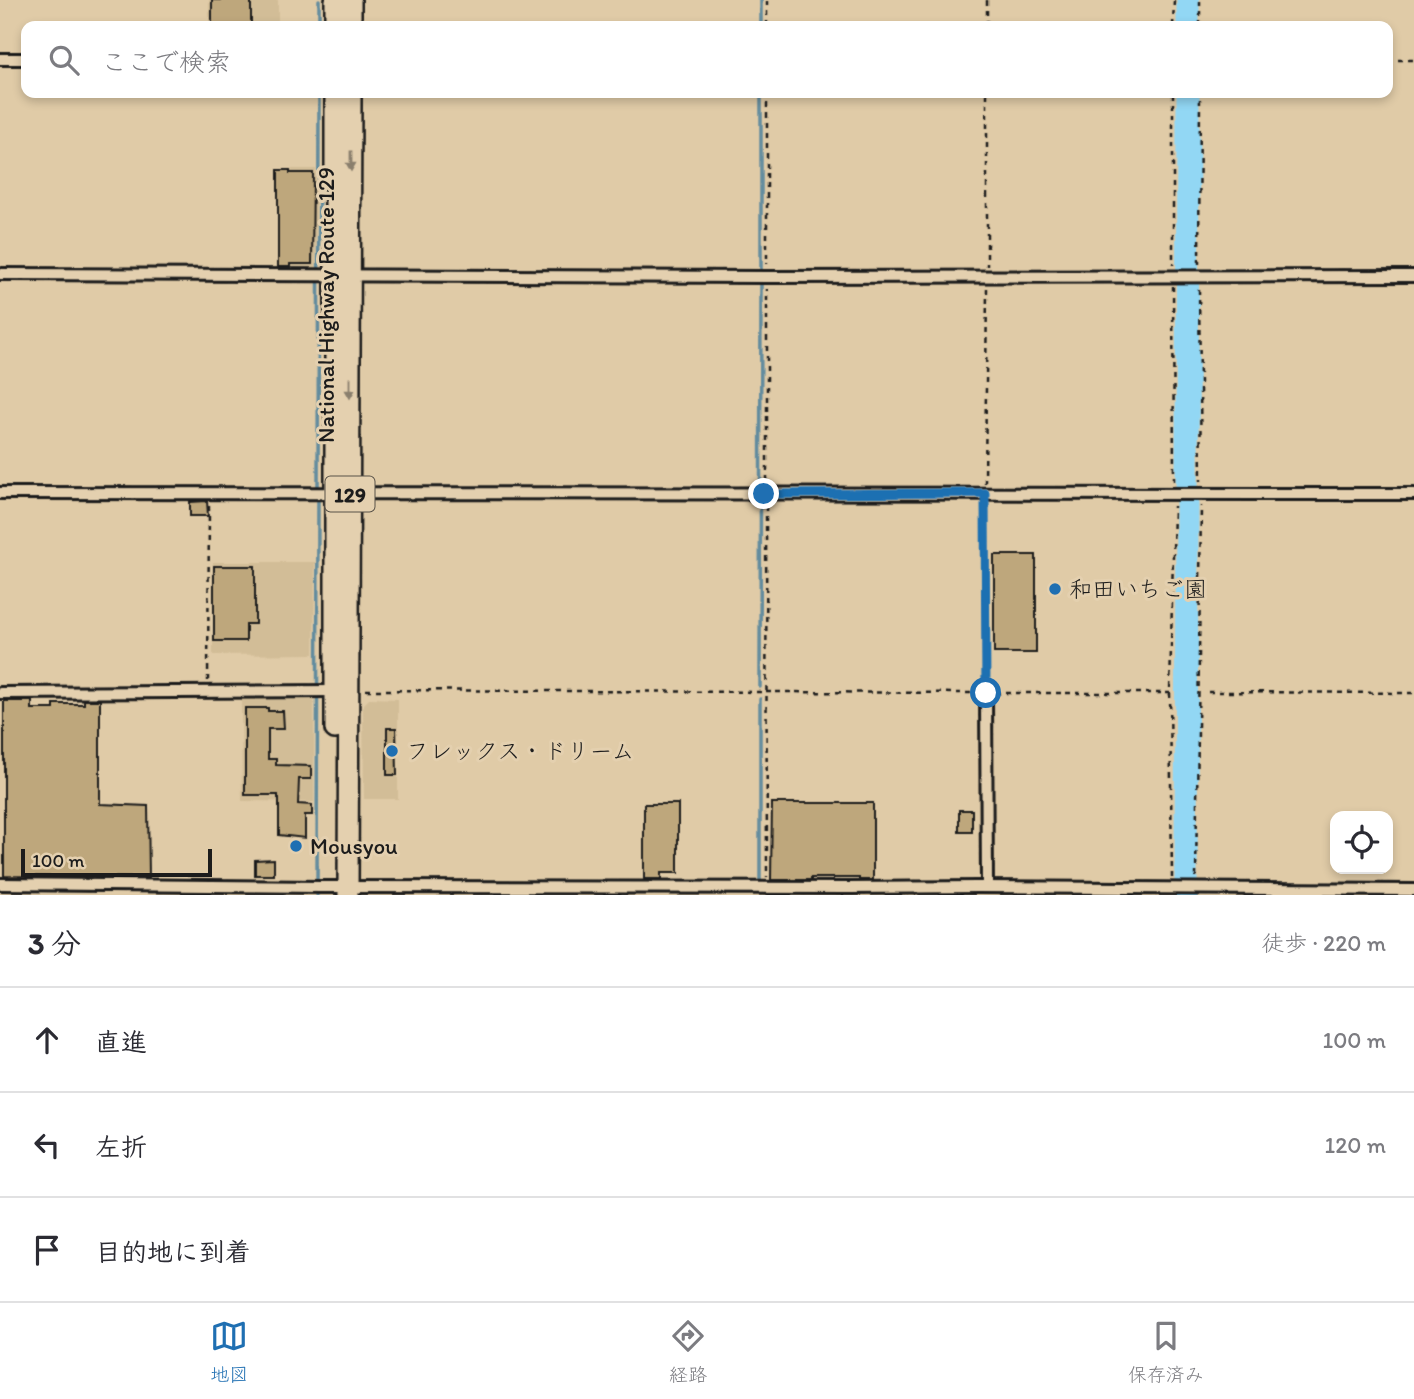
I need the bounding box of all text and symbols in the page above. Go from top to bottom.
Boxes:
search box [21,21,1393,98]
icon: search [45,41,83,79]
text: ここで検索 [101,46,231,78]
one-way arrow [345,150,357,172]
street label: National Highway Route 129 [312,167,340,443]
one-way arrow [344,378,356,400]
road number: 129 [326,476,374,512]
route end [748,478,779,509]
place label: 和田いちご園 [1069,575,1207,603]
marker: 和田いちご園 [1047,581,1063,597]
route start [970,677,1001,708]
place label: フレックス・ドリーム [406,737,635,765]
marker: フレックス・ドリーム [384,743,400,759]
map controls [1330,811,1393,874]
button: locate [1330,811,1393,874]
place label: Mousyou [310,832,398,860]
marker: Mousyou [288,838,304,854]
scale bar [21,846,212,878]
text: 100 m [32,849,84,872]
text: 3 分 [28,925,81,962]
text: 徒歩 · 220 m [1261,929,1386,957]
icon: ahead [28,1021,66,1059]
text: 直進 [95,1026,147,1058]
text: 100 m [1322,1026,1386,1054]
icon: left [28,1126,66,1164]
text: 左折 [95,1131,147,1163]
text: 120 m [1325,1131,1386,1159]
icon: arrive [28,1231,66,1269]
text: 目的地に到着 [95,1236,251,1268]
tab: 地図 [210,1317,248,1386]
tab: 経路 [669,1317,707,1386]
tab: 保存済み [1128,1317,1204,1386]

